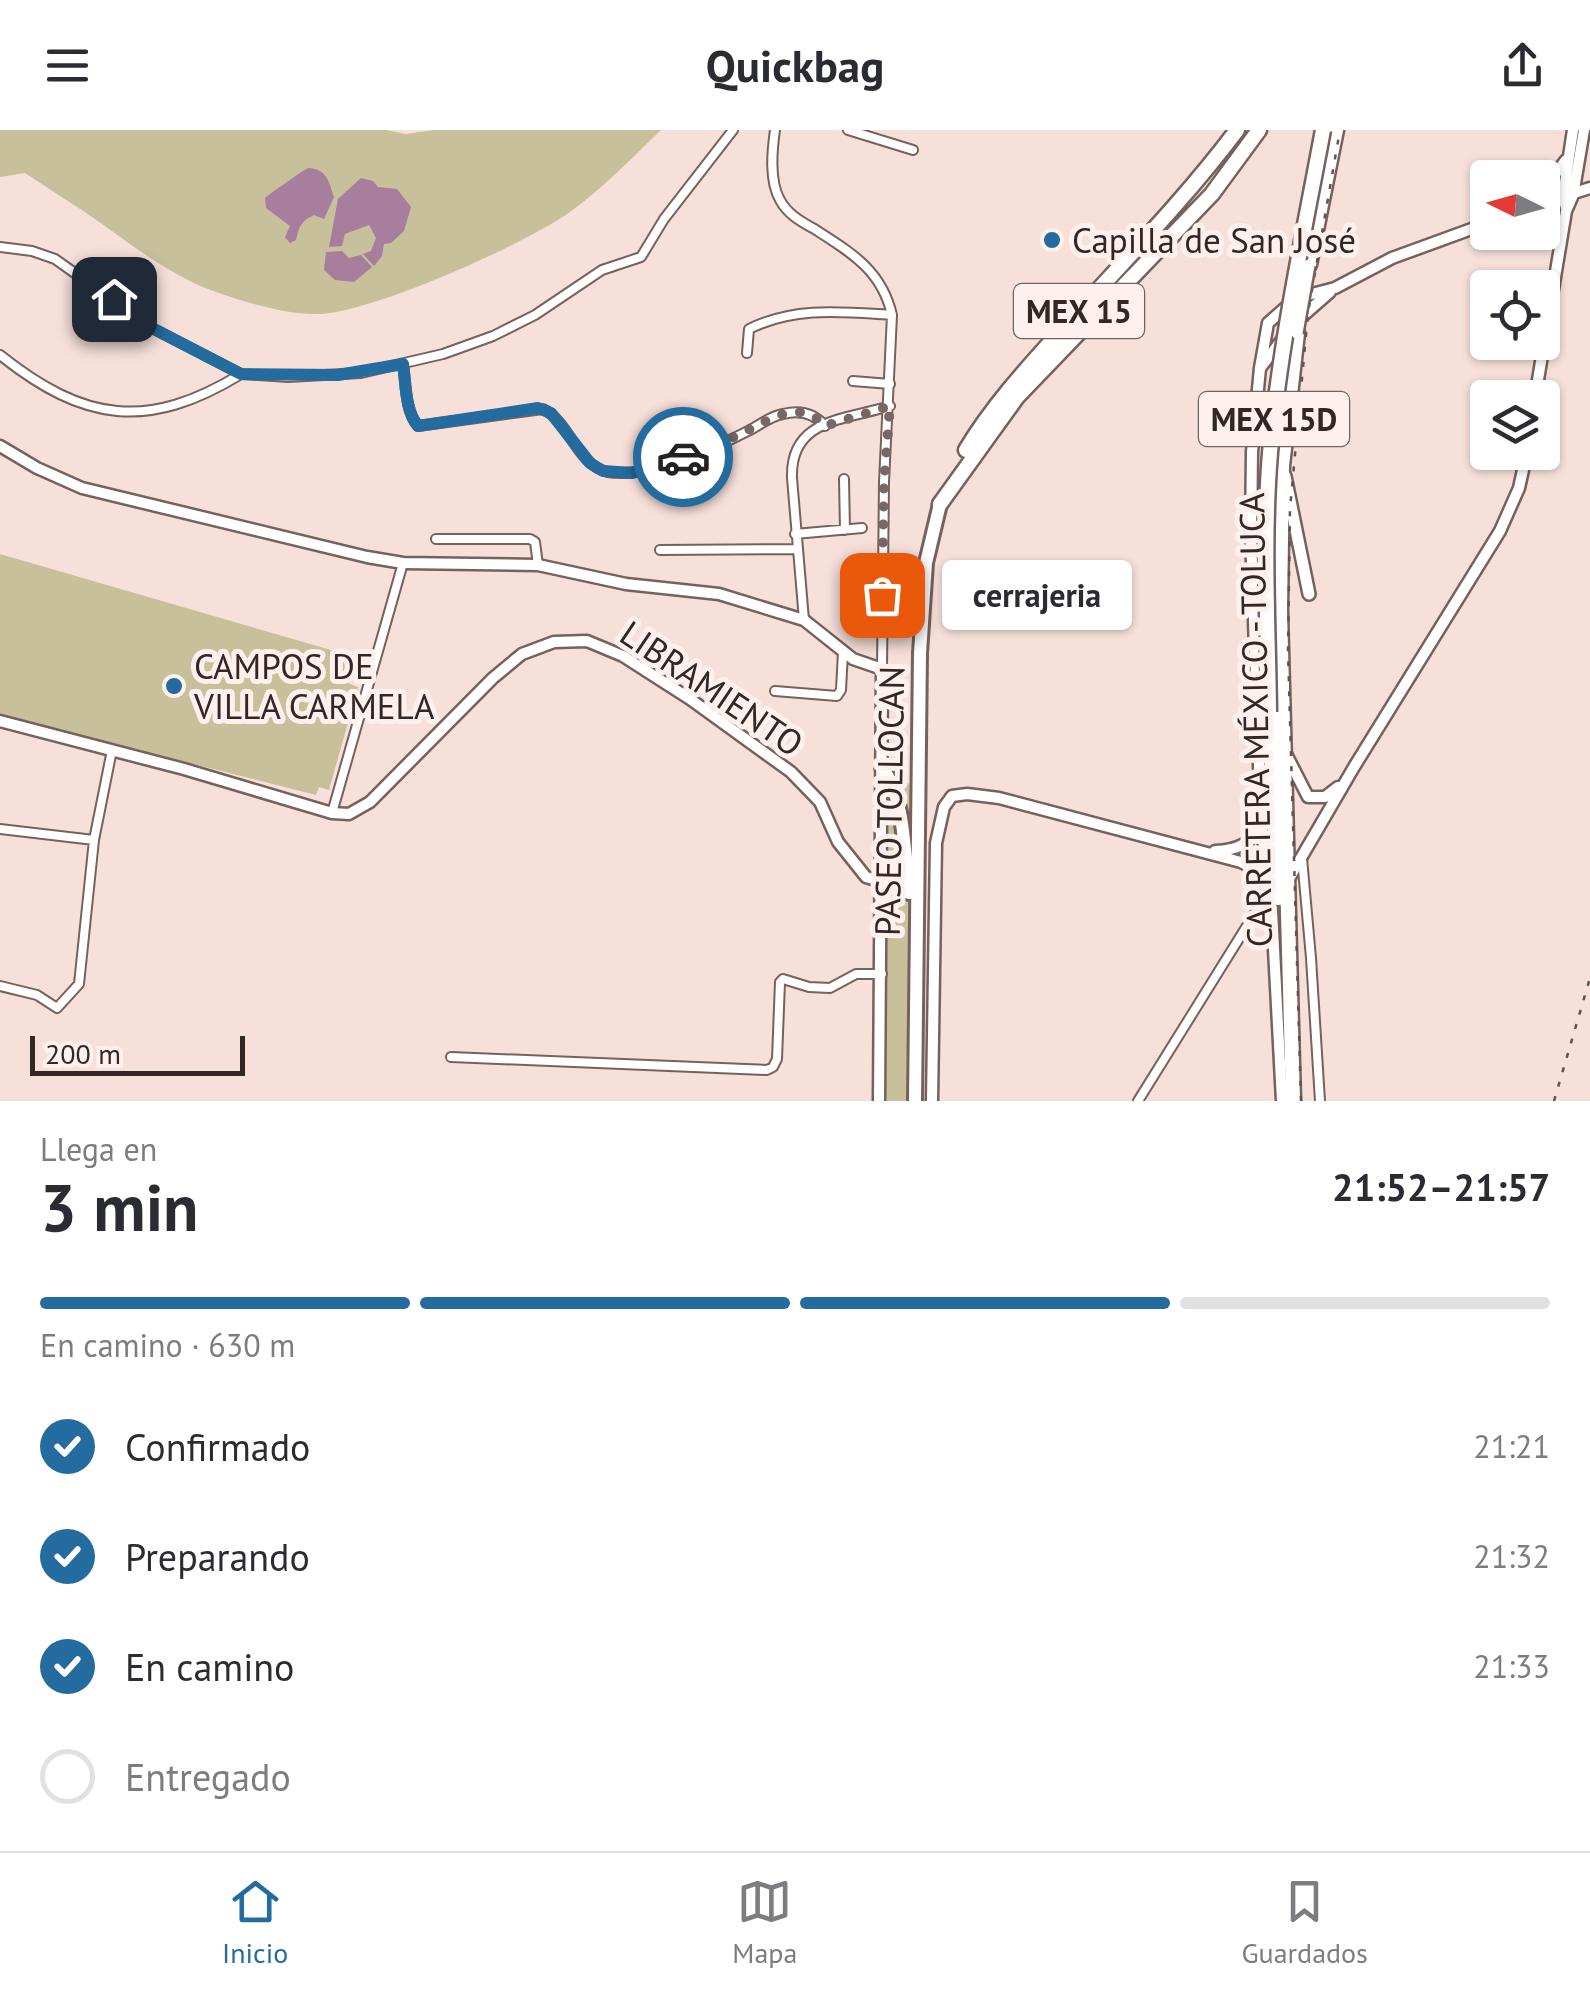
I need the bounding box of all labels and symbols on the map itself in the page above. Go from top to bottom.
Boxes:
north arrow [1470,160,1560,250]
place label: Capilla de San José [1072,217,1356,263]
marker: Capilla de San José [1041,229,1063,251]
pin [72,257,157,342]
road number: MEX 15 [1014,284,1144,338]
road number: MEX 15D [1199,392,1349,446]
courier [633,407,733,507]
street label: CARRETERA MÉXICO - TOLUCA [1228,492,1282,948]
pin [840,553,925,638]
callout: cerrajeria [942,560,1132,630]
street label: LIBRAMIENTO [612,610,812,766]
place label: CAMPOS DE VILLA CARMELA [193,643,435,729]
street label: PASEO TOLLOCAN [864,666,914,936]
marker: CAMPOS DE VILLA CARMELA [163,675,185,697]
scale bar [30,1031,245,1076]

